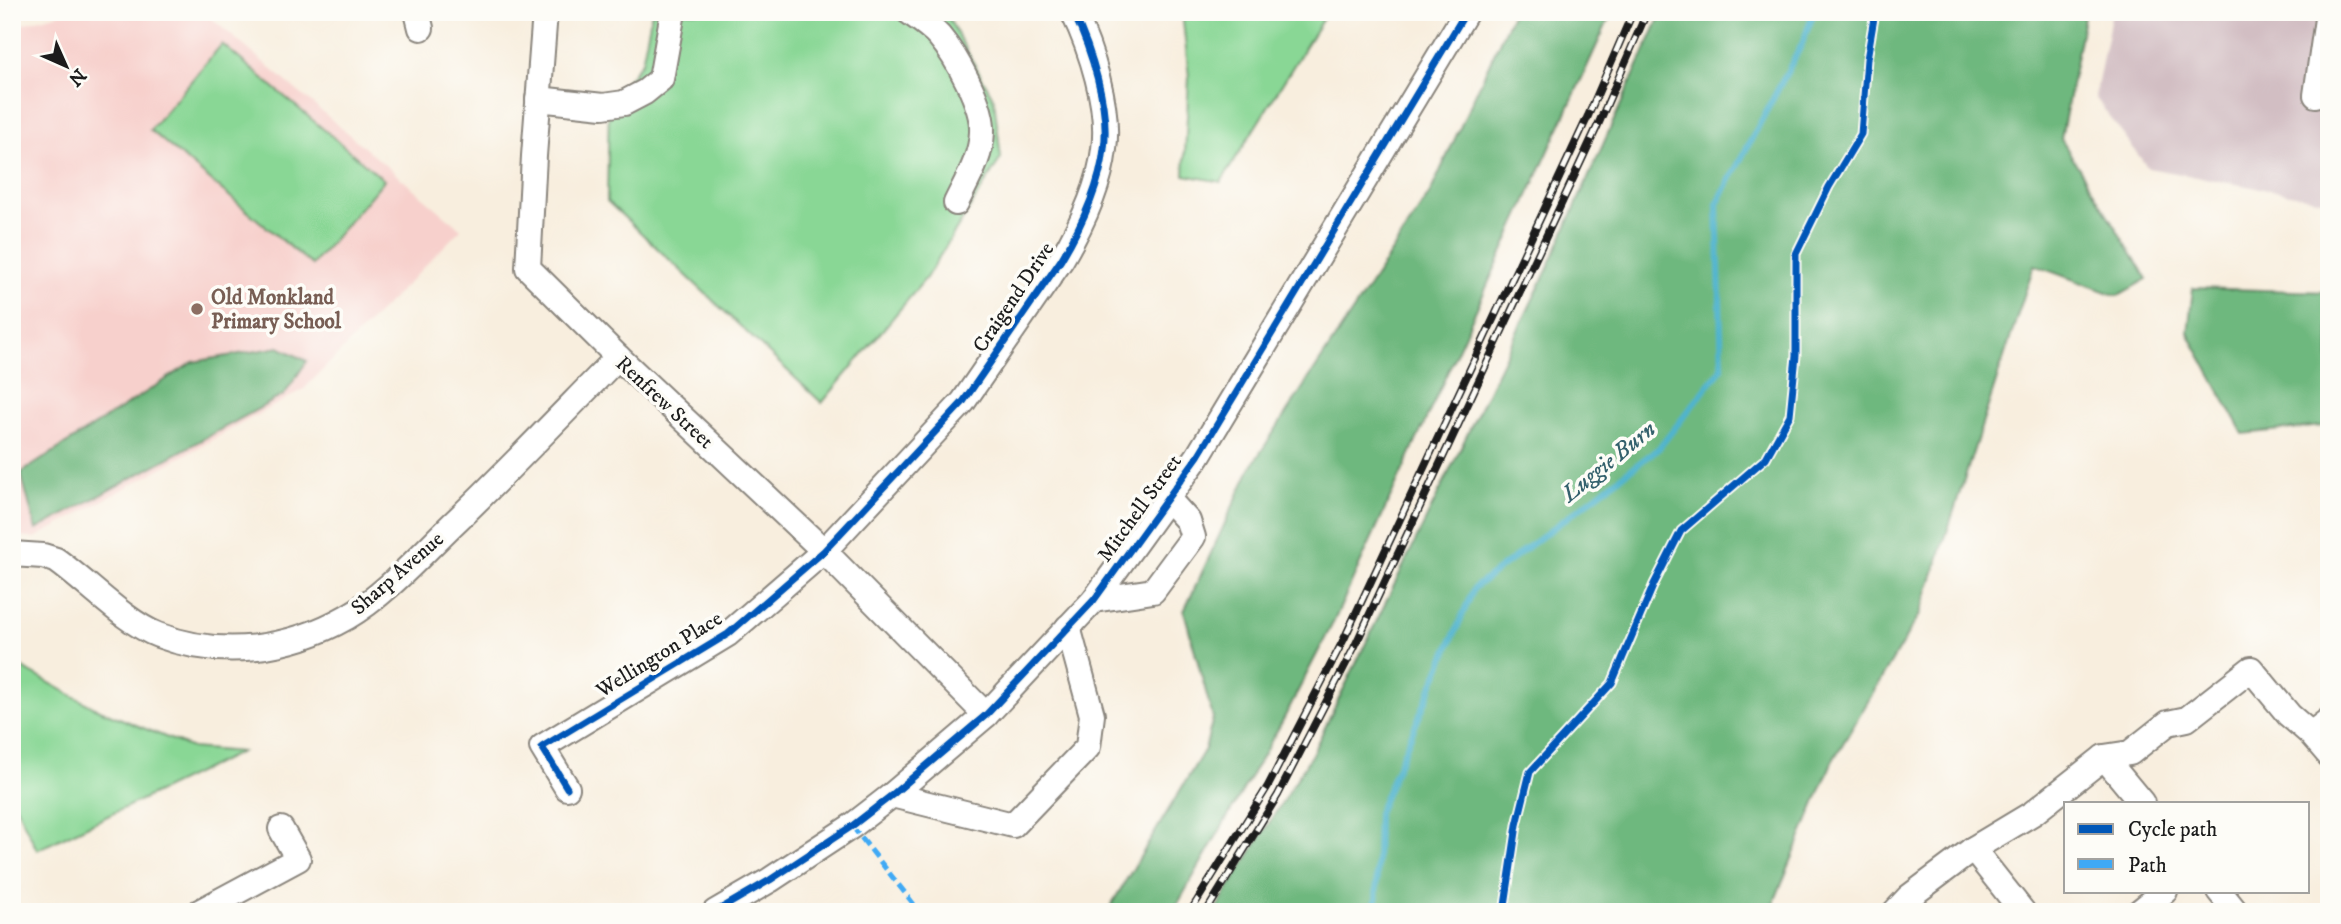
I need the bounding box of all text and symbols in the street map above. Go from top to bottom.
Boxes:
north arrow [32,32,102,102]
text: N [63,63,91,91]
street label: Craigend Drive [967,237,1060,358]
place label: Old Monkland Primary School [211,285,342,335]
marker: Old Monkland Primary School [189,301,205,317]
street label: Renfrew Street [610,351,719,455]
water label: Luggie Burn [1554,415,1662,510]
street label: Mitchell Street [1092,449,1188,567]
street label: Sharp Avenue [346,526,450,621]
street label: Wellington Place [591,606,728,704]
legend [2064,802,2310,892]
text: Cycle path [2128,817,2217,843]
text: Path [2128,853,2167,879]

